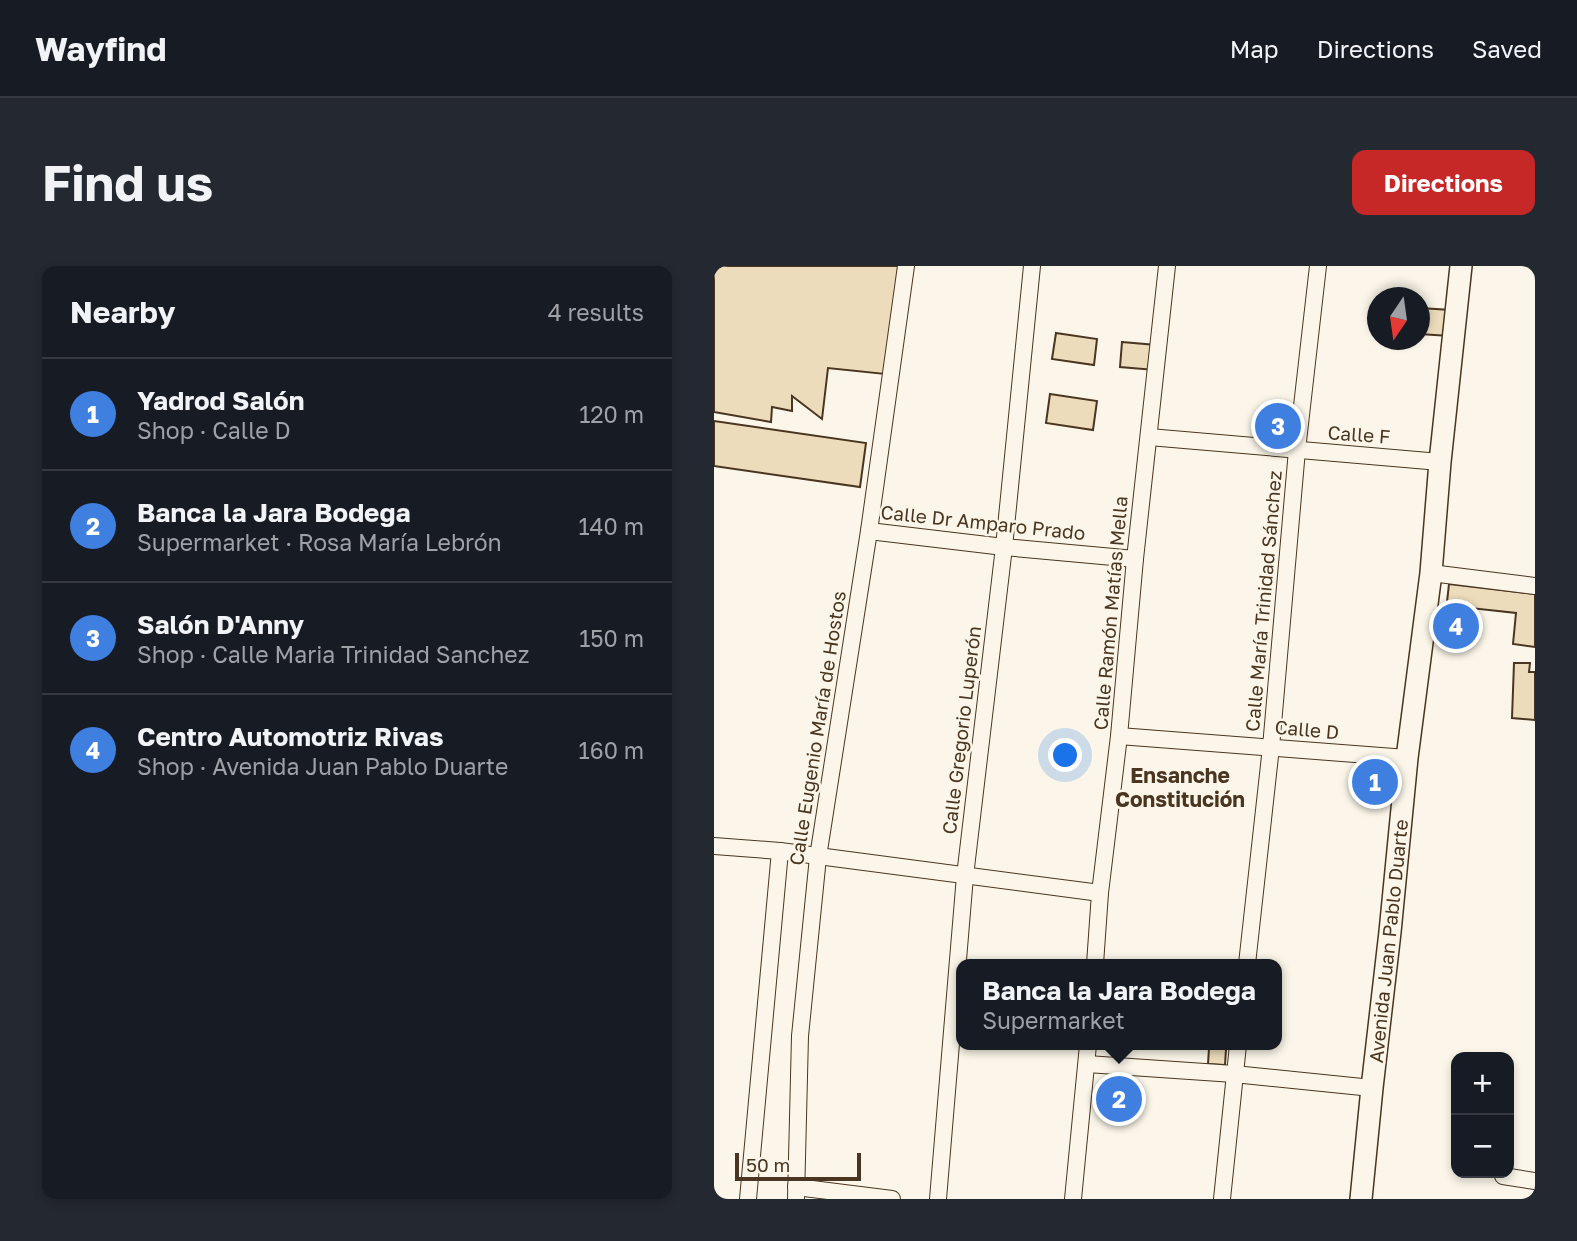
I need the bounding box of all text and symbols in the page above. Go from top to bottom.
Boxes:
text: Wayfind [35,29,166,68]
text: Map [1230,34,1279,63]
text: Directions [1317,34,1434,63]
text: Saved [1472,34,1542,63]
button: Directions [1352,150,1535,215]
text: Find us [42,153,213,212]
north arrow [1367,287,1430,350]
text: Nearby [70,294,175,330]
text: 4 results [548,298,644,326]
text: Yadrod Salón [137,385,304,416]
text: 1 [87,400,99,428]
text: 120 m [579,400,644,428]
pin: 3 [1255,400,1301,452]
text: Shop · Calle D [137,416,291,444]
street label: Calle F [1327,420,1391,448]
street label: Calle María Trinidad Sánchez [1240,469,1286,733]
street label: Calle Ramón Matías Mella [1088,495,1132,731]
text: Banca la Jara Bodega [137,497,411,528]
street label: Calle Dr Amparo Prado [880,500,1086,544]
text: 2 [86,512,100,540]
text: 140 m [578,512,644,540]
text: Supermarket · Rosa María Lebrón [137,528,502,556]
street label: Calle Eugenio María de Hostos [784,589,850,867]
pin: 4 [1433,600,1479,652]
text: Salón D'Anny [137,609,304,640]
text: 3 [86,624,100,652]
text: 150 m [579,624,644,652]
street label: Calle Gregorio Luperón [937,625,985,835]
text: Shop · Calle Maria Trinidad Sanchez [137,640,529,668]
street label: Calle D [1274,715,1340,743]
text: Centro Automotriz Rivas [137,721,444,752]
text: 4 [86,736,100,764]
text: 160 m [579,736,644,764]
your location [1048,738,1082,772]
text: Shop · Avenida Juan Pablo Duarte [137,752,508,780]
pin: 1 [1352,756,1398,808]
district label: Ensanche Constitución [1115,762,1245,812]
street label: Avenida Juan Pablo Duarte [1364,818,1412,1064]
popup [956,959,1282,1050]
text: Banca la Jara Bodega [982,975,1256,1006]
text: Supermarket [982,1006,1125,1034]
map controls [1451,1052,1514,1178]
button: + [1451,1052,1514,1115]
pin: 2 [1096,1073,1142,1125]
button: − [1451,1115,1514,1178]
scale bar [735,1150,861,1182]
text: 50 m [746,1153,790,1176]

